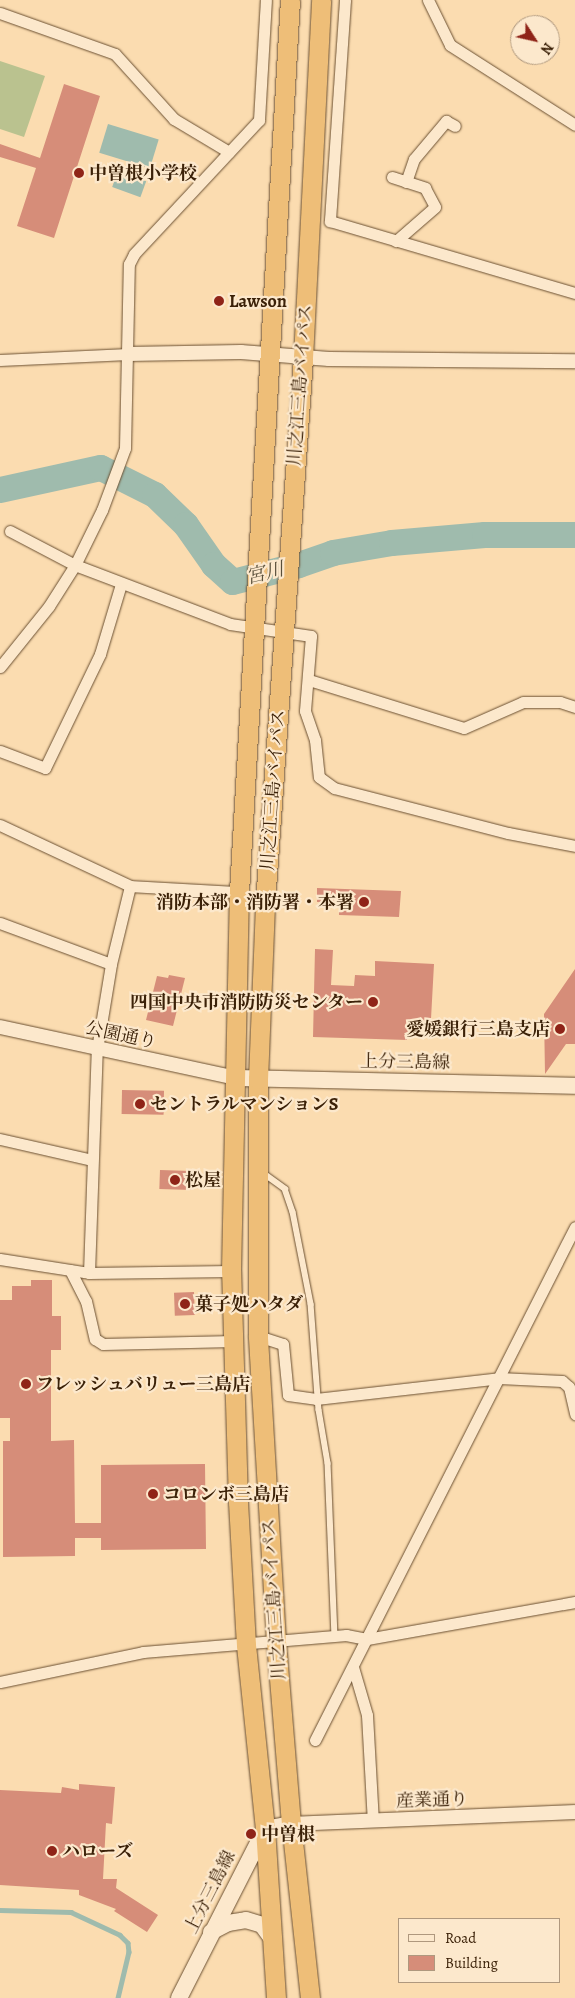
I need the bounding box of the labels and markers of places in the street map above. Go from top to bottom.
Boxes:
place label: 中曽根小学校 [89,162,197,184]
marker: 中曽根小学校 [73,167,85,179]
place label: Lawson [229,290,287,312]
marker: Lawson [213,295,225,307]
place label: 消防本部・消防署・本署 [156,891,354,913]
marker: 消防本部・消防署・本署 [358,896,370,908]
place label: 四国中央市消防防災センター [129,991,363,1013]
marker: 四国中央市消防防災センター [367,996,379,1008]
place label: 愛媛銀行三島支店 [406,1018,550,1040]
marker: 愛媛銀行三島支店 [554,1023,566,1035]
place label: セントラルマンションS [150,1093,340,1115]
marker: セントラルマンションS [134,1098,146,1110]
place label: 松屋 [185,1169,221,1191]
marker: 松屋 [169,1174,181,1186]
place label: 菓子処ハタダ [195,1293,303,1315]
marker: 菓子処ハタダ [179,1298,191,1310]
place label: フレッシュバリュー三島店 [36,1373,252,1395]
marker: フレッシュバリュー三島店 [20,1378,32,1390]
place label: コロンボ三島店 [163,1483,289,1505]
marker: コロンボ三島店 [147,1488,159,1500]
place label: 中曽根 [261,1823,315,1845]
marker: 中曽根 [245,1828,257,1840]
place label: ハローズ [62,1840,134,1862]
marker: ハローズ [46,1845,58,1857]

